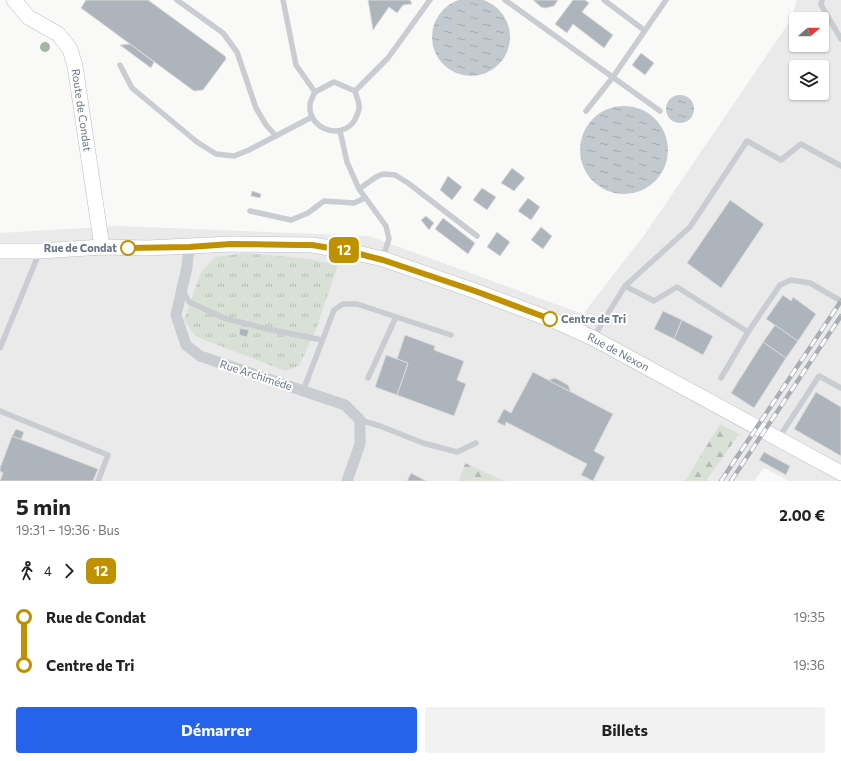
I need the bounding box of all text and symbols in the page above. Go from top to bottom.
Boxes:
north arrow [789,12,829,52]
map controls [789,12,829,100]
button: layers [789,60,829,100]
street label: Route de Condat [69,68,95,153]
line badge: 12 [326,237,362,263]
marker: Rue de Condat [120,240,136,256]
place label: Rue de Condat [44,241,117,254]
text: 12 [337,241,351,258]
marker: Centre de Tri [542,311,558,327]
place label: Centre de Tri [561,312,626,325]
street label: Rue de Nexon [586,329,652,373]
street label: Rue Archiméde [218,357,294,392]
text: 5 min [16,493,71,520]
text: 2.00 € [779,506,825,524]
text: 19:31 – 19:36 · Bus [16,522,120,538]
icon: walk [16,560,38,582]
icon: forward [58,560,80,582]
text: 12 [94,562,108,579]
text: 4 [44,563,52,579]
text: Rue de Condat [46,608,146,626]
text: 19:35 [794,609,825,625]
text: Centre de Tri [46,656,135,674]
text: 19:36 [793,657,825,673]
button: Démarrer [16,707,417,753]
button: Billets [425,707,825,753]

